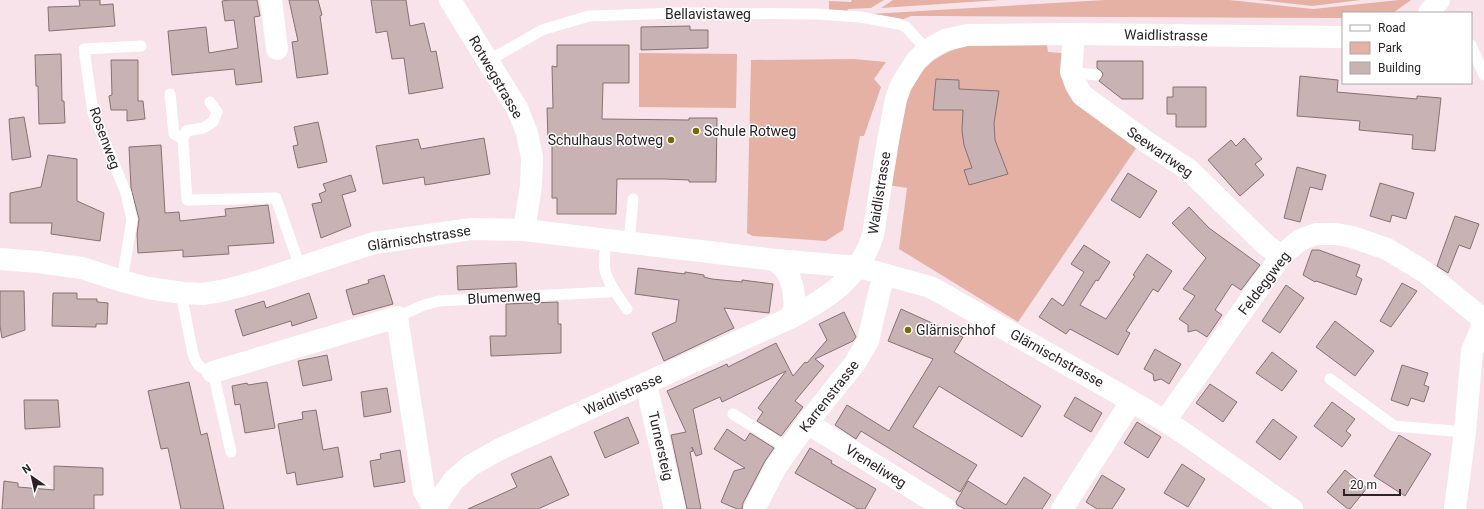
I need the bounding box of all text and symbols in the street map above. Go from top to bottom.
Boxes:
street label: Bellavistaweg [665,6,751,22]
legend [1342,12,1472,84]
text: Road [1378,21,1406,35]
street label: Waidlistrasse [1124,26,1208,44]
street label: Rotwegstrasse [466,33,526,121]
text: Park [1378,41,1403,55]
text: Building [1378,61,1421,75]
street label: Rosenweg [86,105,124,171]
place label: Schule Rotweg [704,123,796,139]
street label: Seewartweg [1124,123,1196,181]
marker: Schule Rotweg [691,126,701,136]
place label: Schulhaus Rotweg [548,132,663,148]
marker: Schulhaus Rotweg [666,135,676,145]
street label: Waidlistrasse [865,150,893,236]
street label: Glärnischstrasse [366,222,472,254]
street label: Feldeggweg [1235,248,1293,318]
street label: Blumenweg [467,287,541,307]
place label: Glärnischhof [916,322,995,338]
marker: Glärnischhof [903,325,913,335]
street label: Glärnischstrasse [1007,326,1107,390]
street label: Karrenstrasse [796,357,862,435]
street label: Waidlistrasse [582,370,664,418]
street label: Turnersteig [645,410,677,482]
street label: Vreneliweg [843,441,909,491]
north arrow [12,457,52,497]
text: N [20,461,34,477]
scale bar [1344,471,1400,497]
text: 20 m [1350,478,1377,492]

